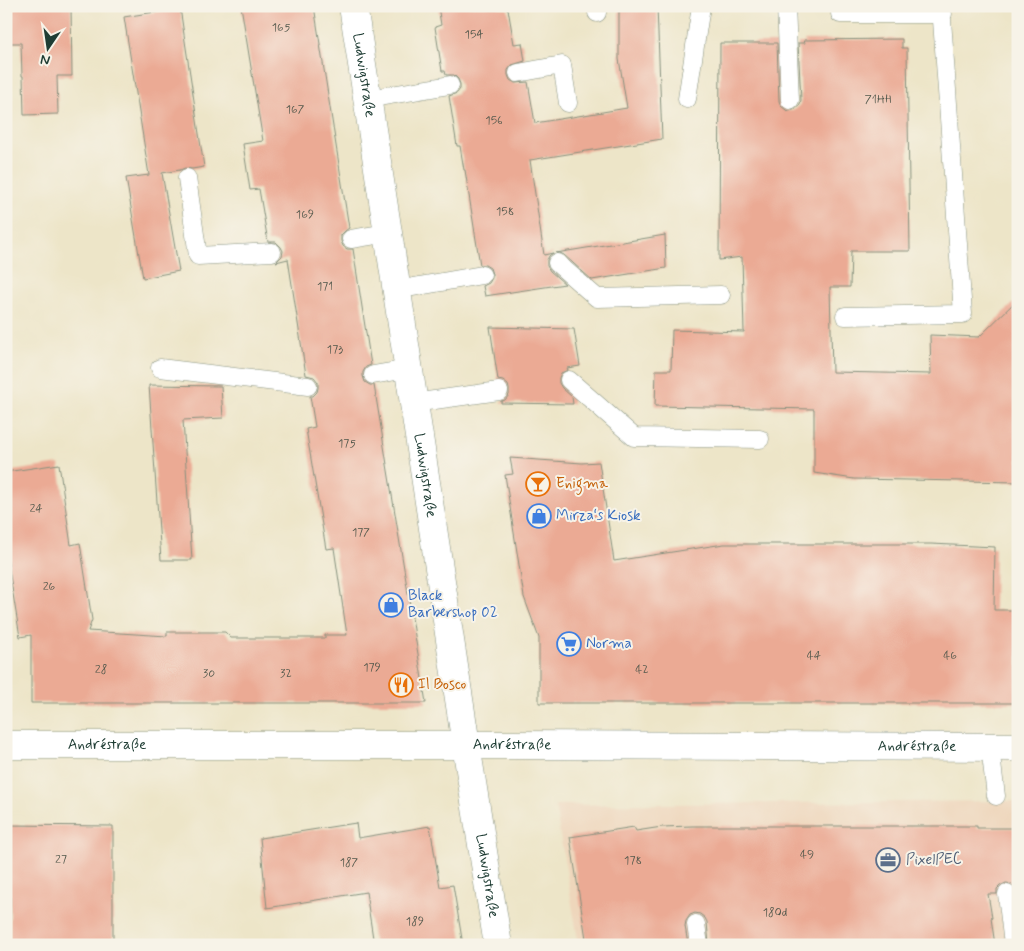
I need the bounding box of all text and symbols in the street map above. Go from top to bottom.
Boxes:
house number: 165 [272,20,291,36]
north arrow [22,22,72,72]
house number: 154 [465,27,483,43]
street label: Ludwigstraße [347,32,380,119]
text: N [39,50,52,70]
house number: 71HH [865,92,892,108]
house number: 167 [286,102,305,118]
house number: 156 [485,113,503,129]
house number: 158 [496,204,514,220]
house number: 169 [296,207,314,223]
house number: 171 [317,279,333,295]
house number: 173 [327,342,343,358]
street label: Ludwigstraße [409,432,441,519]
house number: 175 [338,436,356,452]
bar icon: Enigma [525,471,551,497]
place label: Enigma [556,474,609,495]
house number: 24 [29,501,43,517]
shop icon: Mirza‘s Kiosk [526,503,552,529]
place label: Mirza‘s Kiosk [556,506,641,526]
house number: 177 [352,525,370,541]
house number: 26 [43,579,56,595]
place label: Black Barbershop 02 [408,586,498,623]
shop icon: Black Barbershop 02 [378,592,404,618]
supermarket icon: Norma [556,631,582,657]
place label: Norma [586,634,632,654]
house number: 44 [807,648,821,664]
house number: 46 [943,648,957,664]
house number: 179 [363,660,381,676]
house number: 28 [95,662,107,678]
house number: 42 [635,662,649,678]
house number: 30 [203,666,215,682]
house number: 32 [280,666,292,682]
restaurant icon: Il Bosco [388,672,414,698]
place label: Il Bosco [418,675,467,695]
street label: Andréstraße [68,735,146,755]
street label: Andréstraße [473,735,551,755]
street label: Andréstraße [878,736,956,757]
street label: Ludwigstraße [470,832,504,919]
house number: 49 [800,847,814,863]
office icon: PixelPEC [875,847,901,873]
place label: PixelPEC [906,850,962,870]
house number: 27 [55,852,67,868]
house number: 178 [624,853,642,869]
house number: 187 [340,855,359,871]
house number: 180d [763,905,787,921]
house number: 189 [406,914,424,930]

